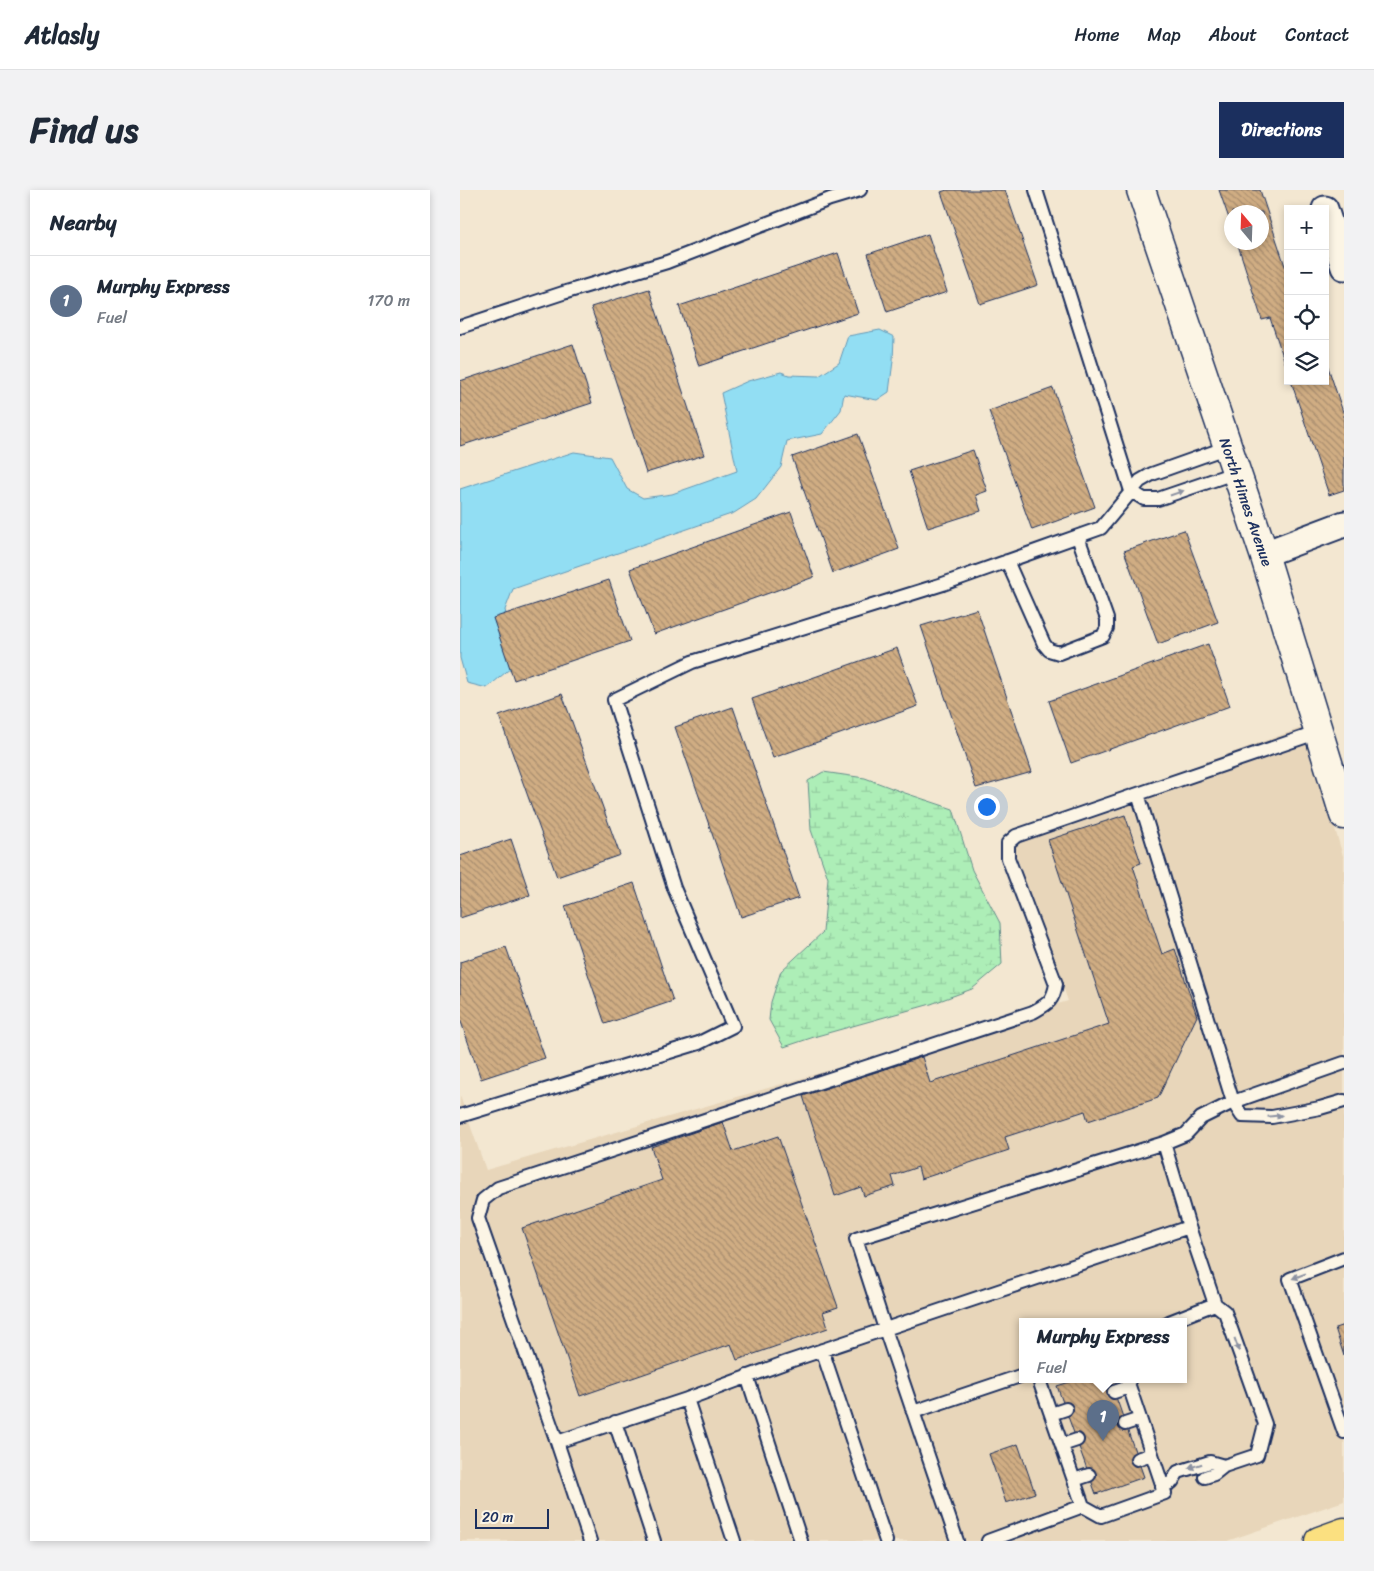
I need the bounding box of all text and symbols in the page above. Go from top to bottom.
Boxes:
text: Atlasly [25,14,99,56]
text: Home [1075,19,1120,51]
text: Map [1148,19,1181,51]
text: About [1209,19,1257,51]
text: Contact [1285,19,1349,51]
text: Find us [30,99,138,161]
button: Directions [1219,102,1344,158]
text: Nearby [50,204,116,242]
north arrow [1224,205,1269,250]
map controls [1284,205,1329,385]
button: + [1284,205,1329,250]
button: − [1284,250,1329,295]
text: Murphy Express [97,270,230,303]
text: 1 [63,286,69,315]
text: 170 m [367,286,410,315]
button: locate [1284,295,1329,340]
text: Fuel [97,303,127,332]
button: layers [1284,340,1329,385]
street label: North Himes Avenue [1212,434,1280,570]
one-way arrow [1169,488,1184,496]
your location [974,794,1000,820]
one-way arrow [1267,1112,1283,1120]
one-way arrow [1291,1273,1306,1280]
popup [1019,1318,1187,1383]
text: Murphy Express [1037,1320,1169,1353]
one-way arrow [1234,1338,1241,1353]
text: Fuel [1037,1353,1067,1382]
pin: 1 [1087,1400,1119,1441]
one-way arrow [1187,1463,1202,1471]
text: 20 m [482,1505,513,1530]
scale bar [475,1506,549,1529]

